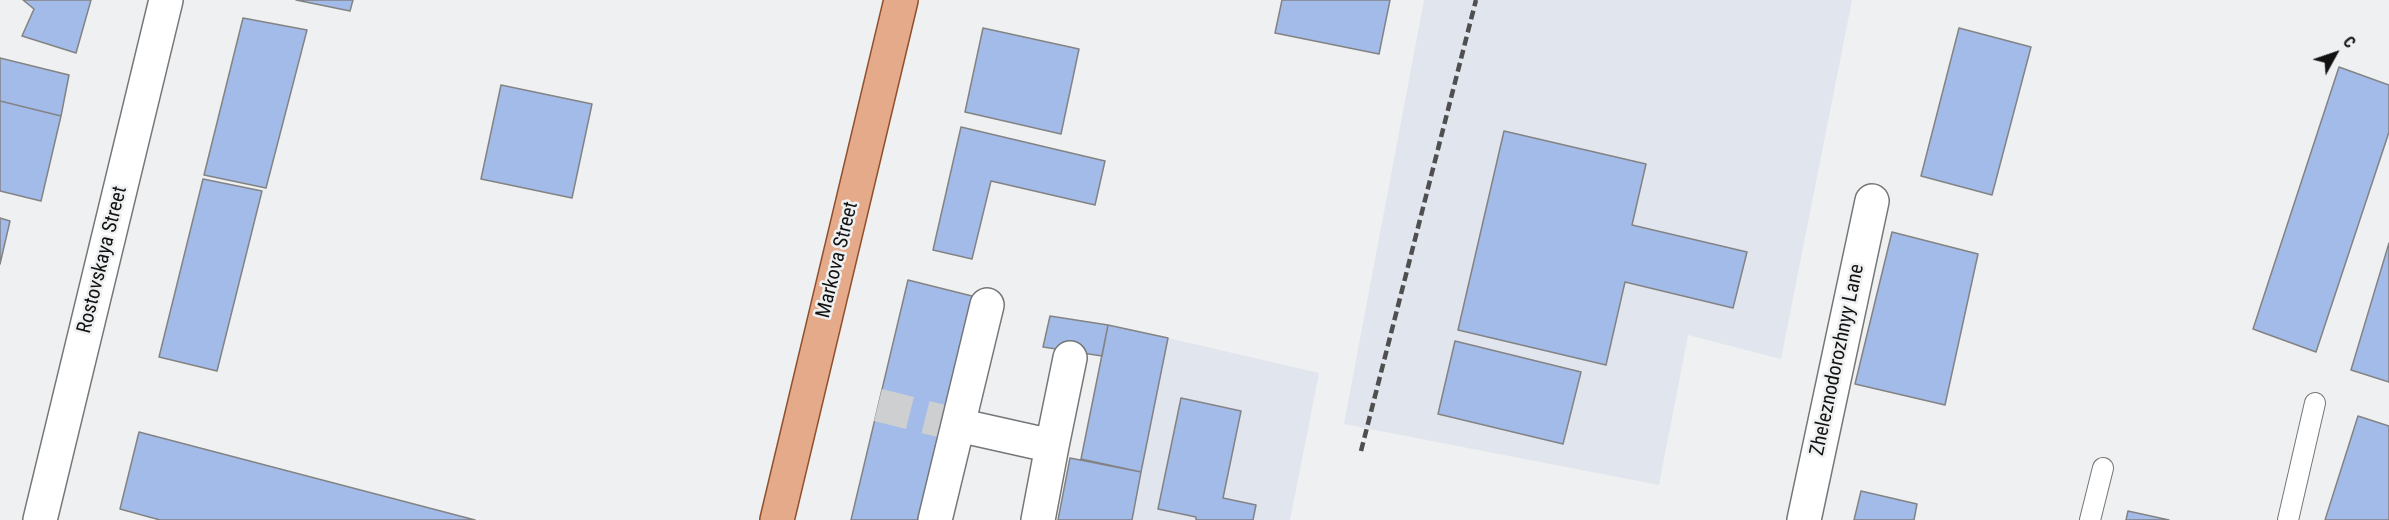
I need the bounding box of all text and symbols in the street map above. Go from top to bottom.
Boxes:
north arrow [2305,24,2365,84]
text: С [2339,33,2359,52]
street label: Rostovskaya Street [73,184,133,336]
street label: Markova Street [812,199,864,321]
street label: Zheleznodorozhnyy Lane [1806,262,1870,458]

